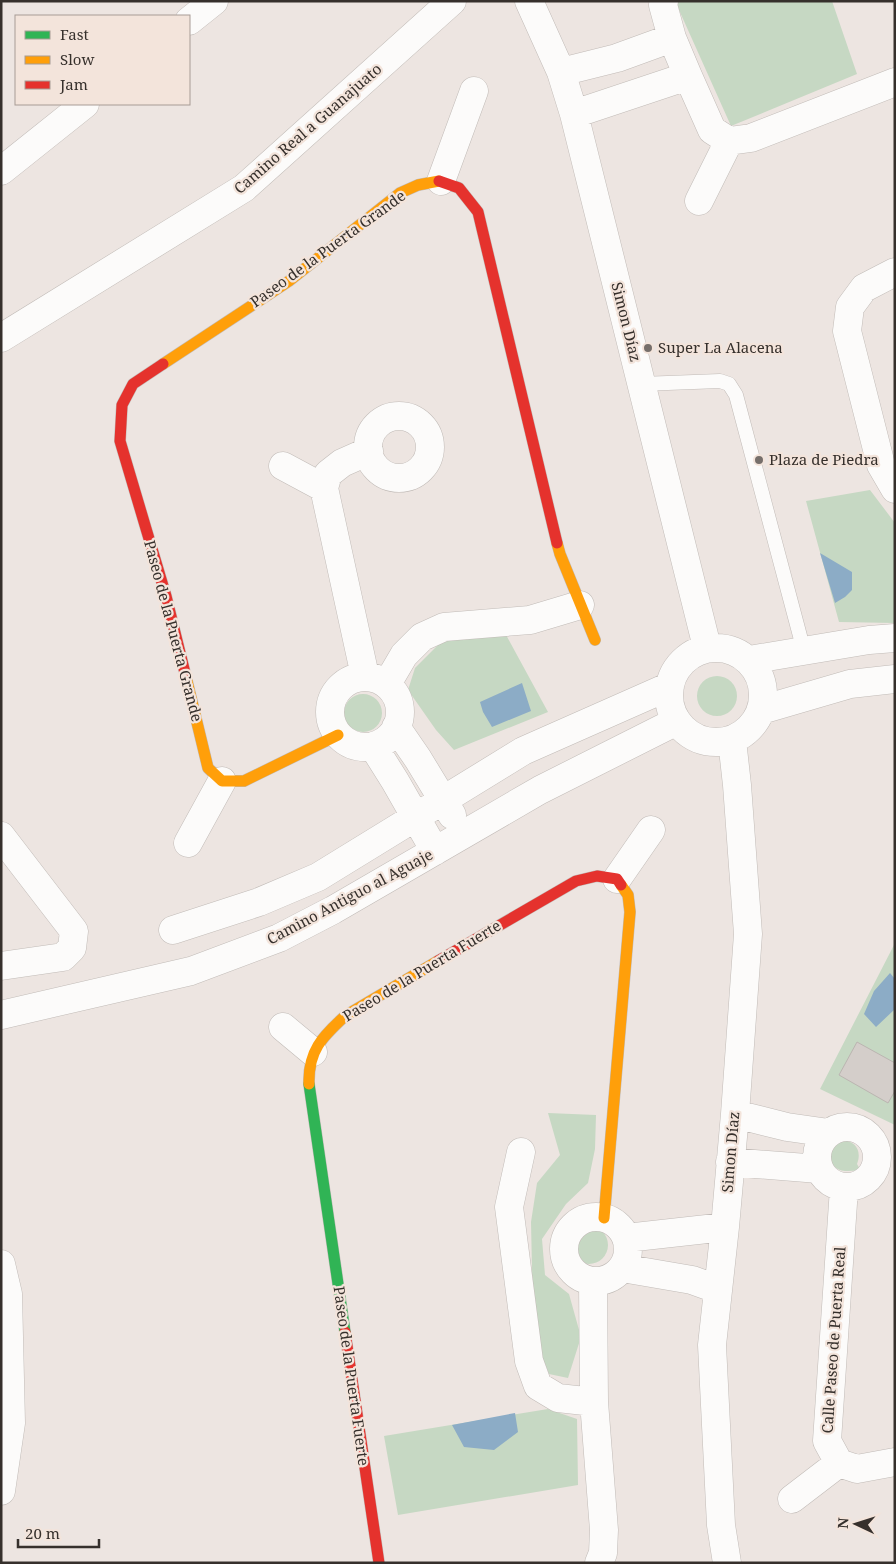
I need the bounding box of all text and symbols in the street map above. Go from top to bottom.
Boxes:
legend [15,15,190,105]
text: Fast [60,24,89,44]
text: Slow [60,49,94,69]
street label: Camino Real a Guanajuato [229,59,385,198]
text: Jam [59,74,88,94]
street label: Paseo de la Puerta Grande [246,185,409,311]
street label: Simon Díaz [607,280,646,364]
place label: Super La Alacena [658,337,783,357]
marker: Super La Alacena [642,342,654,354]
place label: Plaza de Piedra [769,449,879,469]
marker: Plaza de Piedra [753,454,765,466]
street label: Paseo de la Puerta Grande [140,538,208,724]
street label: Camino Antiguo al Aguaje [263,844,436,948]
street label: Paseo de la Puerta Fuerte [339,915,504,1025]
street label: Simon Díaz [717,1111,744,1193]
street label: Calle Paseo de Puerta Real [816,1246,850,1434]
street label: Paseo de la Puerta Fuerte [329,1285,374,1467]
north arrow [831,1499,881,1549]
scale bar [18,1516,99,1548]
text: N [833,1517,852,1529]
text: 20 m [25,1523,60,1543]

